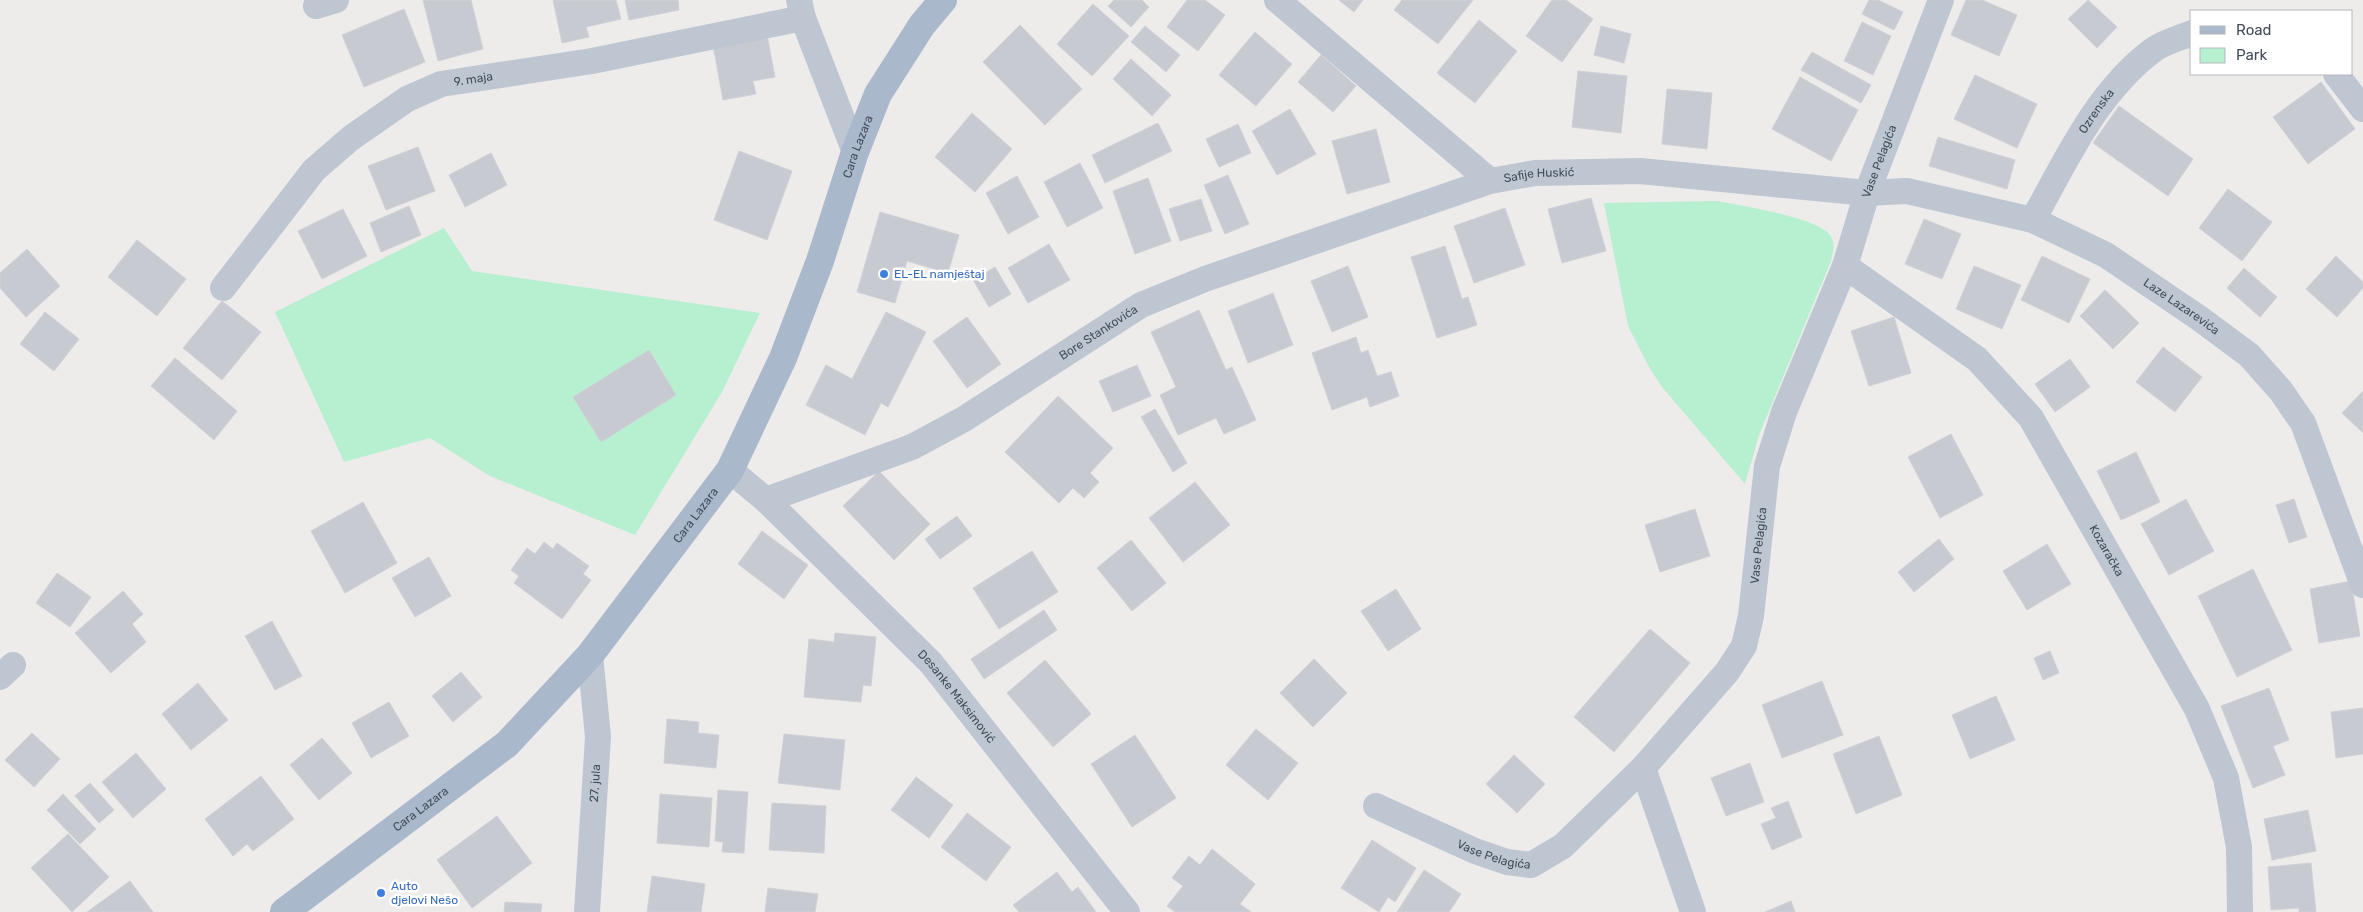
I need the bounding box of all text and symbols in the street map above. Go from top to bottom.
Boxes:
legend [2190,10,2353,75]
text: Road [2236,21,2272,39]
text: Park [2236,46,2267,64]
street label: 9. maja [453,69,494,89]
street label: Ozrenska [2076,86,2117,136]
street label: Cara Lazara [840,113,876,180]
street label: Vase Pelagića [1859,123,1899,199]
street label: Safije Huskić [1503,165,1575,185]
place label: EL-EL namještaj [894,267,985,281]
marker: EL-EL namještaj [878,268,890,280]
street label: Laze Lazarevića [2141,276,2222,338]
street label: Bore Stankovića [1056,302,1140,363]
street label: Cara Lazara [670,485,721,546]
street label: Vase Pelagića [1747,507,1770,585]
street label: Kozaračka [2086,522,2127,579]
street label: Desanke Maksimović [915,647,998,746]
street label: 27. jula [587,764,603,803]
street label: Cara Lazara [390,784,451,835]
street label: Vase Pelagića [1455,837,1532,872]
place label: Auto djelovi Nešo [391,879,458,907]
marker: Auto djelovi Nešo [375,887,387,899]

